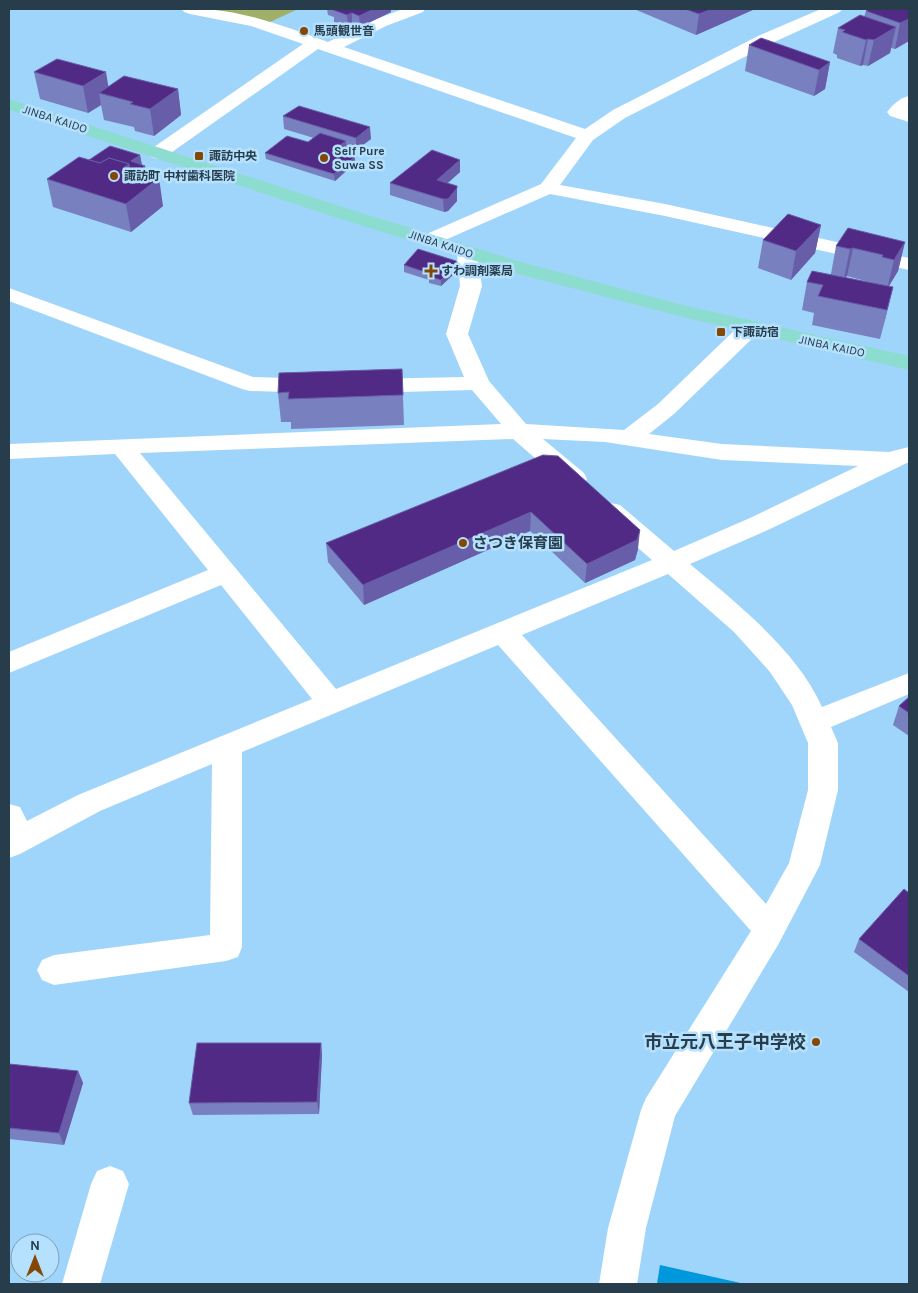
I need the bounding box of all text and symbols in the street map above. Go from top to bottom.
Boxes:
place label: 馬頭観世音 [314,24,374,38]
marker: 馬頭観世音 [298,25,310,37]
street label: JINBA KAIDO [21,102,89,136]
place label: Self Pure Suwa SS [334,144,385,172]
place label: 諏訪中央 [209,149,257,163]
marker: 諏訪中央 [193,150,205,162]
marker: Self Pure Suwa SS [318,152,330,164]
place label: 諏訪町 中村歯科医院 [124,169,235,183]
marker: 諏訪町 中村歯科医院 [108,170,120,182]
street label: JINBA KAIDO [407,227,475,261]
place label: すわ調剤薬局 [441,264,513,278]
marker: すわ調剤薬局 [425,265,437,277]
place label: 下諏訪宿 [731,325,779,339]
marker: 下諏訪宿 [715,326,727,338]
street label: JINBA KAIDO [798,332,866,360]
place label: さつき保育園 [473,534,563,552]
marker: さつき保育園 [457,537,469,549]
place label: 市立元八王子中学校 [644,1031,806,1053]
marker: 市立元八王子中学校 [810,1036,822,1048]
north arrow [10,1233,60,1283]
text: N [30,1237,40,1254]

